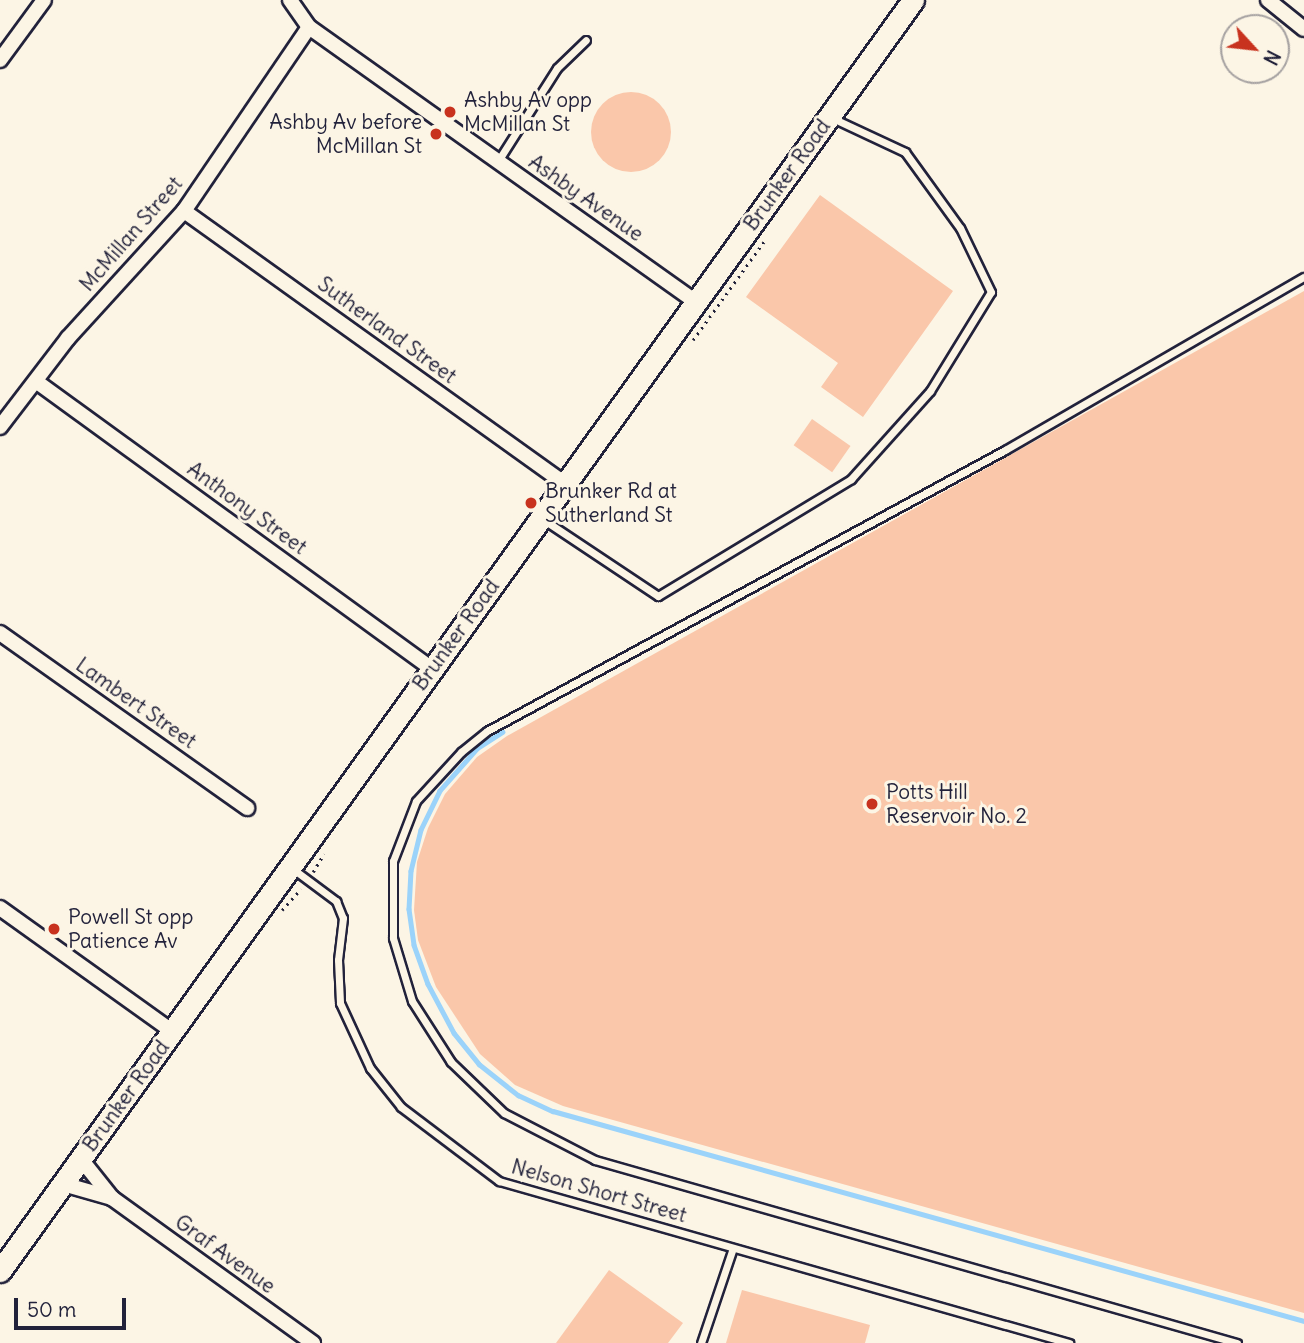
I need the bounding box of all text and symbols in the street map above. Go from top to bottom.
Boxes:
north arrow [1220,14,1290,84]
text: N [1258,46,1286,69]
place label: Ashby Av opp McMillan St [464,87,592,137]
marker: Ashby Av opp McMillan St [442,104,458,120]
place label: Ashby Av before McMillan St [269,109,422,159]
street label: Brunker Road [738,114,836,236]
marker: Ashby Av before McMillan St [428,126,444,142]
street label: Ashby Avenue [524,149,648,247]
street label: McMillan Street [74,171,188,297]
street label: Sutherland Street [313,271,461,389]
street label: Anthony Street [182,456,312,560]
place label: Brunker Rd at Sutherland St [545,478,677,528]
marker: Brunker Rd at Sutherland St [523,495,539,511]
street label: Brunker Road [407,574,505,696]
street label: Lambert Street [71,652,201,754]
place label: Potts Hill Reservoir No. 2 [886,779,1027,829]
marker: Potts Hill Reservoir No. 2 [864,796,880,812]
place label: Powell St opp Patience Av [68,904,193,954]
marker: Powell St opp Patience Av [46,921,62,937]
street label: Brunker Road [77,1035,175,1157]
street label: Nelson Short Street [508,1154,690,1228]
street label: Graf Avenue [170,1209,280,1299]
scale bar [18,1284,130,1328]
text: 50 m [27,1296,76,1323]

